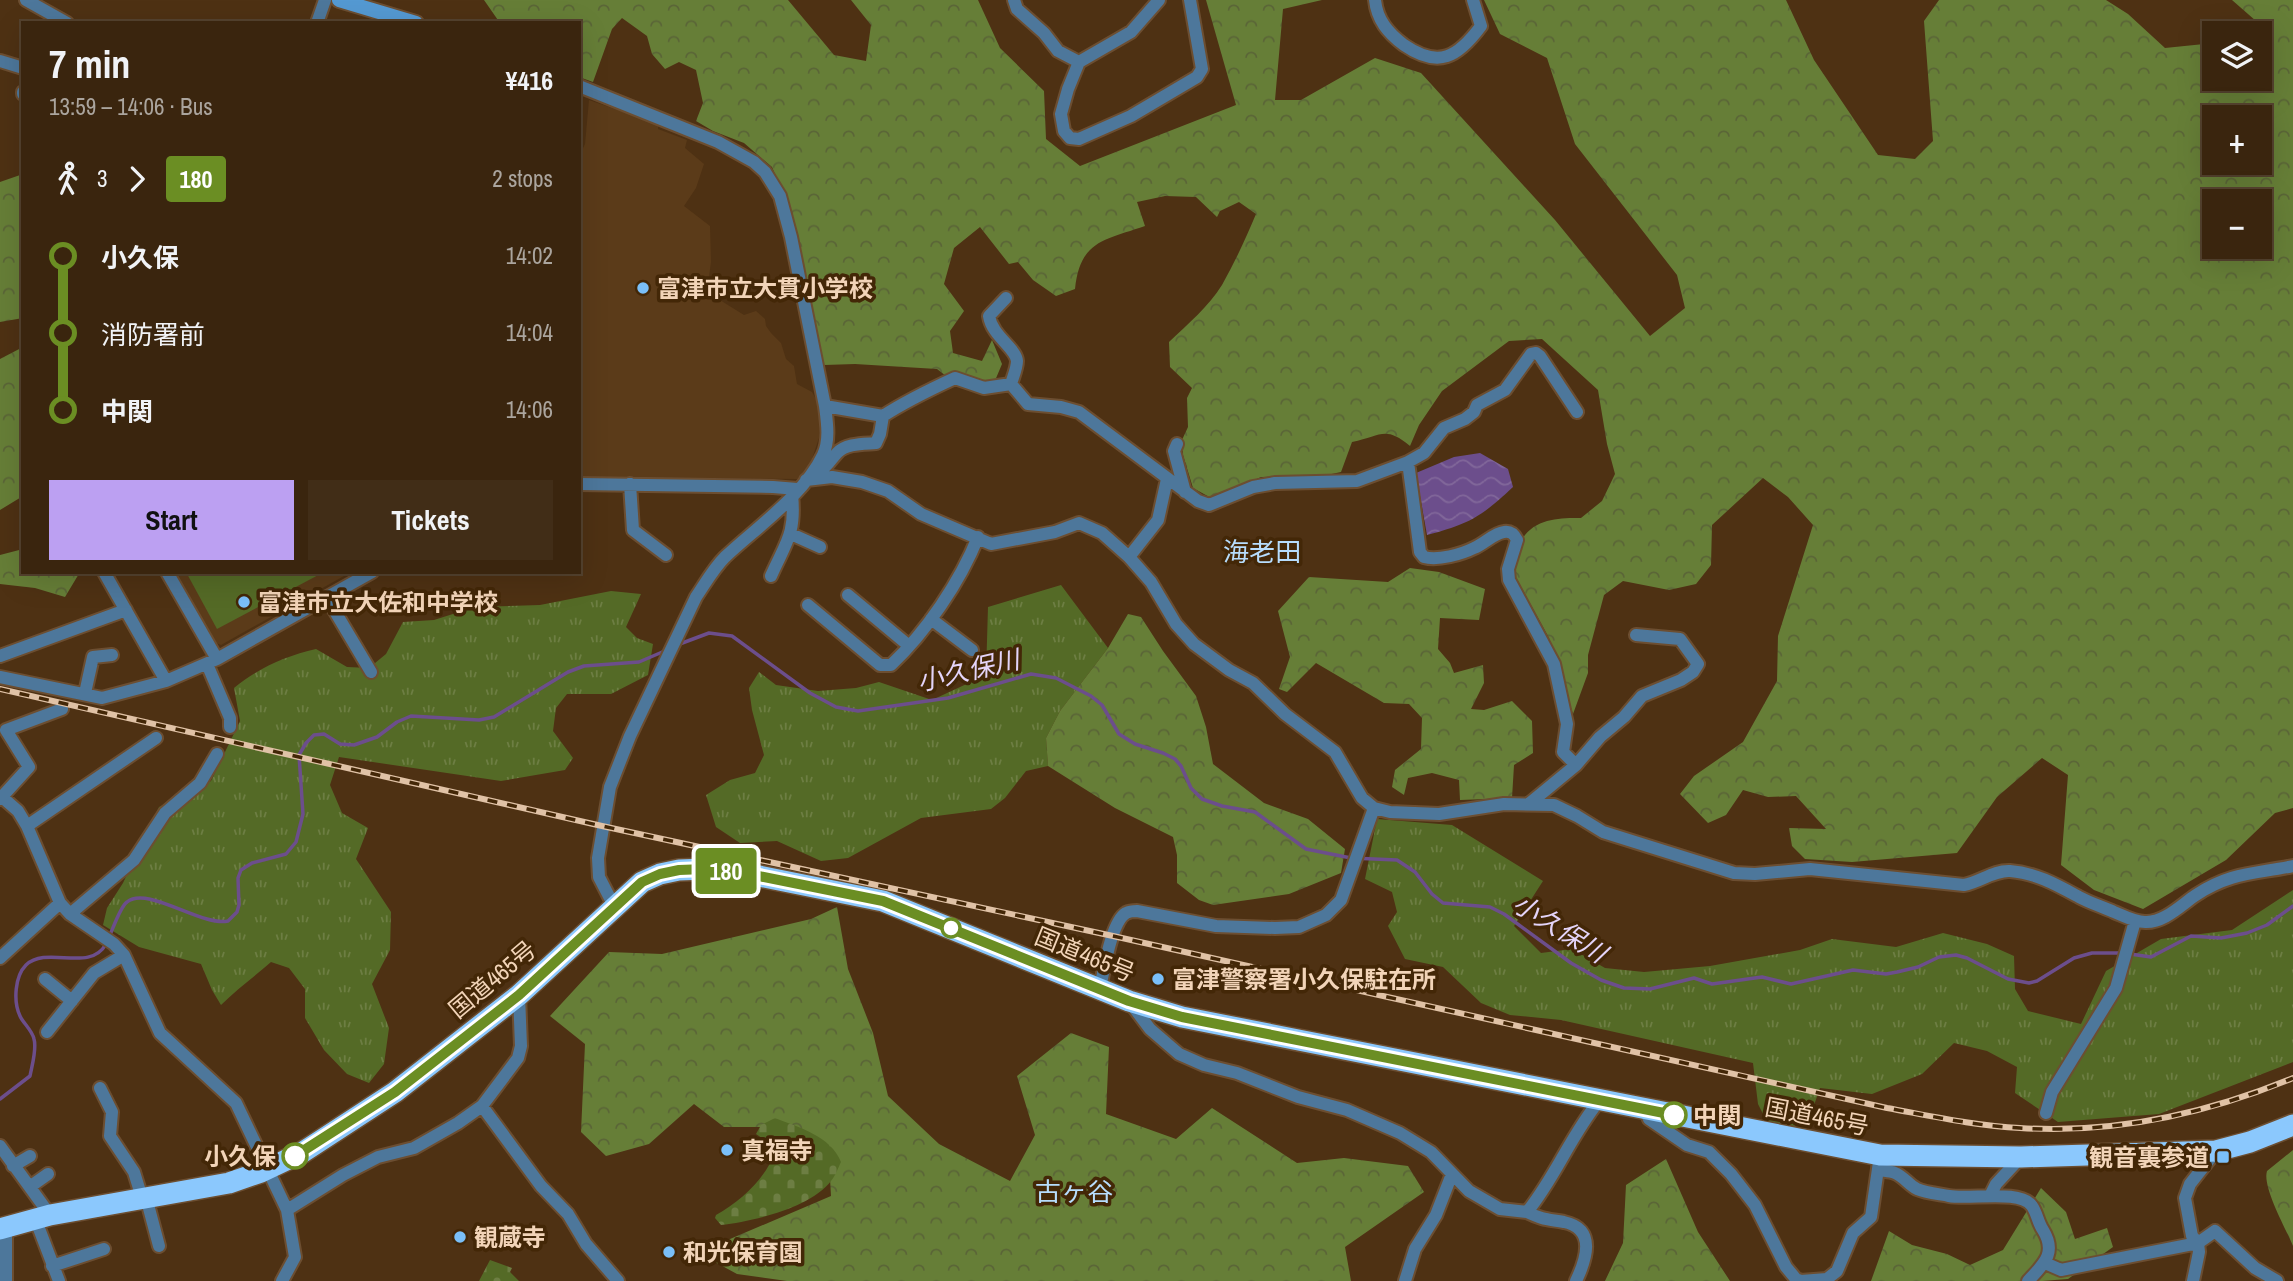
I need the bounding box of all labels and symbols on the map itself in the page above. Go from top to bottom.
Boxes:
place label: 富津市立大貫小学校 [657,272,873,304]
marker: 富津市立大貫小学校 [635,280,651,296]
district label: 海老田 [1223,534,1301,569]
place label: 富津市立大佐和中学校 [258,586,498,618]
marker: 富津市立大佐和中学校 [236,594,252,610]
water label: 小久保川 [913,641,1026,699]
line badge: 180 [686,848,766,894]
water label: 小久保川 [1507,886,1616,972]
unlabelled marker [941,918,961,938]
street label: 国道465号 [1030,920,1140,988]
street label: 国道465号 [442,933,542,1025]
place label: 富津警察署小久保駐在所 [1172,963,1436,995]
marker: 富津警察署小久保駐在所 [1150,971,1166,987]
street label: 国道465号 [1762,1090,1872,1142]
place label: 中関 [1693,1099,1741,1131]
marker: 中関 [1661,1102,1687,1128]
place label: 真福寺 [741,1134,813,1166]
place label: 小久保 [204,1140,276,1172]
place label: 観音裏参道 [2089,1141,2209,1173]
marker: 真福寺 [719,1142,735,1158]
marker: 小久保 [282,1143,308,1169]
marker: 観音裏参道 [2215,1149,2231,1165]
district label: 古ヶ谷 [1035,1174,1113,1209]
place label: 観蔵寺 [474,1221,546,1253]
marker: 観蔵寺 [452,1229,468,1245]
place label: 和光保育園 [683,1236,803,1268]
marker: 和光保育園 [661,1244,677,1260]

